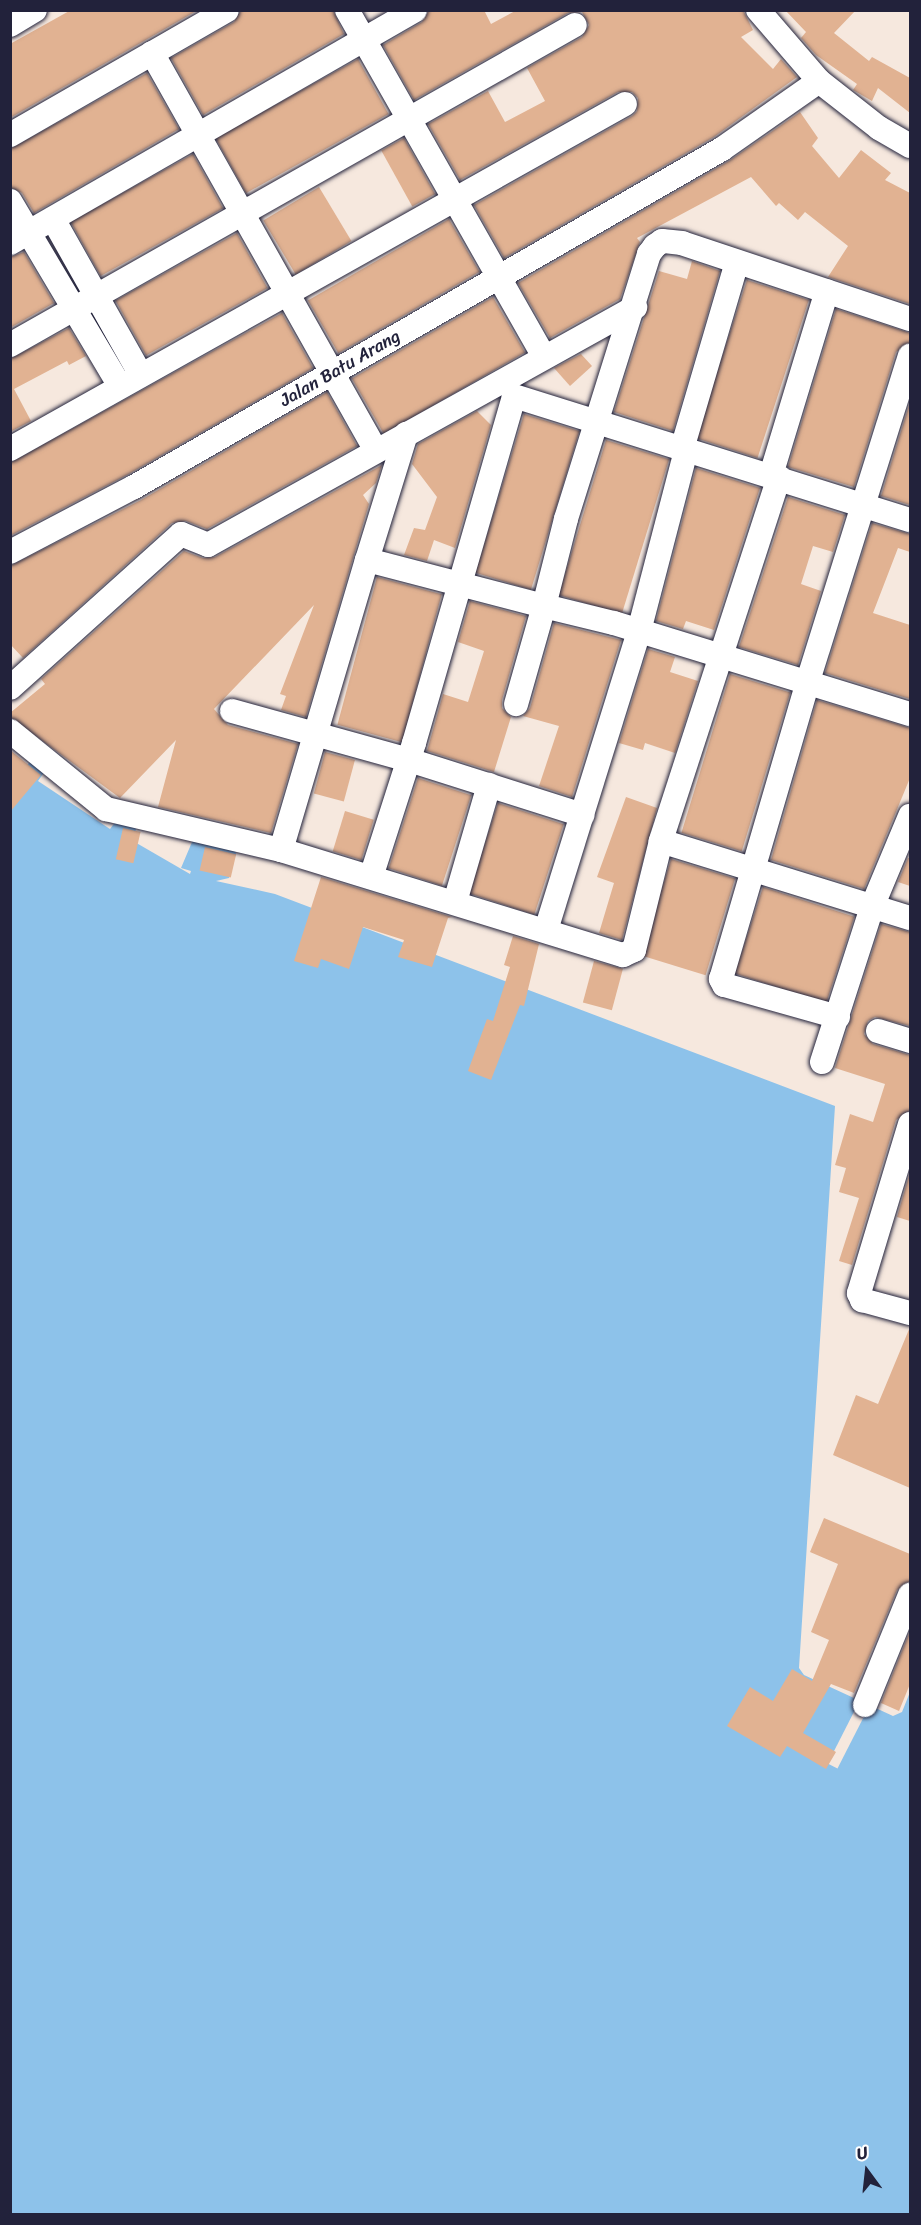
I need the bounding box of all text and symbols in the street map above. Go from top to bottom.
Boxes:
street label: Jalan Batu Arang [276,325,404,411]
text: U [853,2138,871,2169]
north arrow [837,2141,897,2201]

